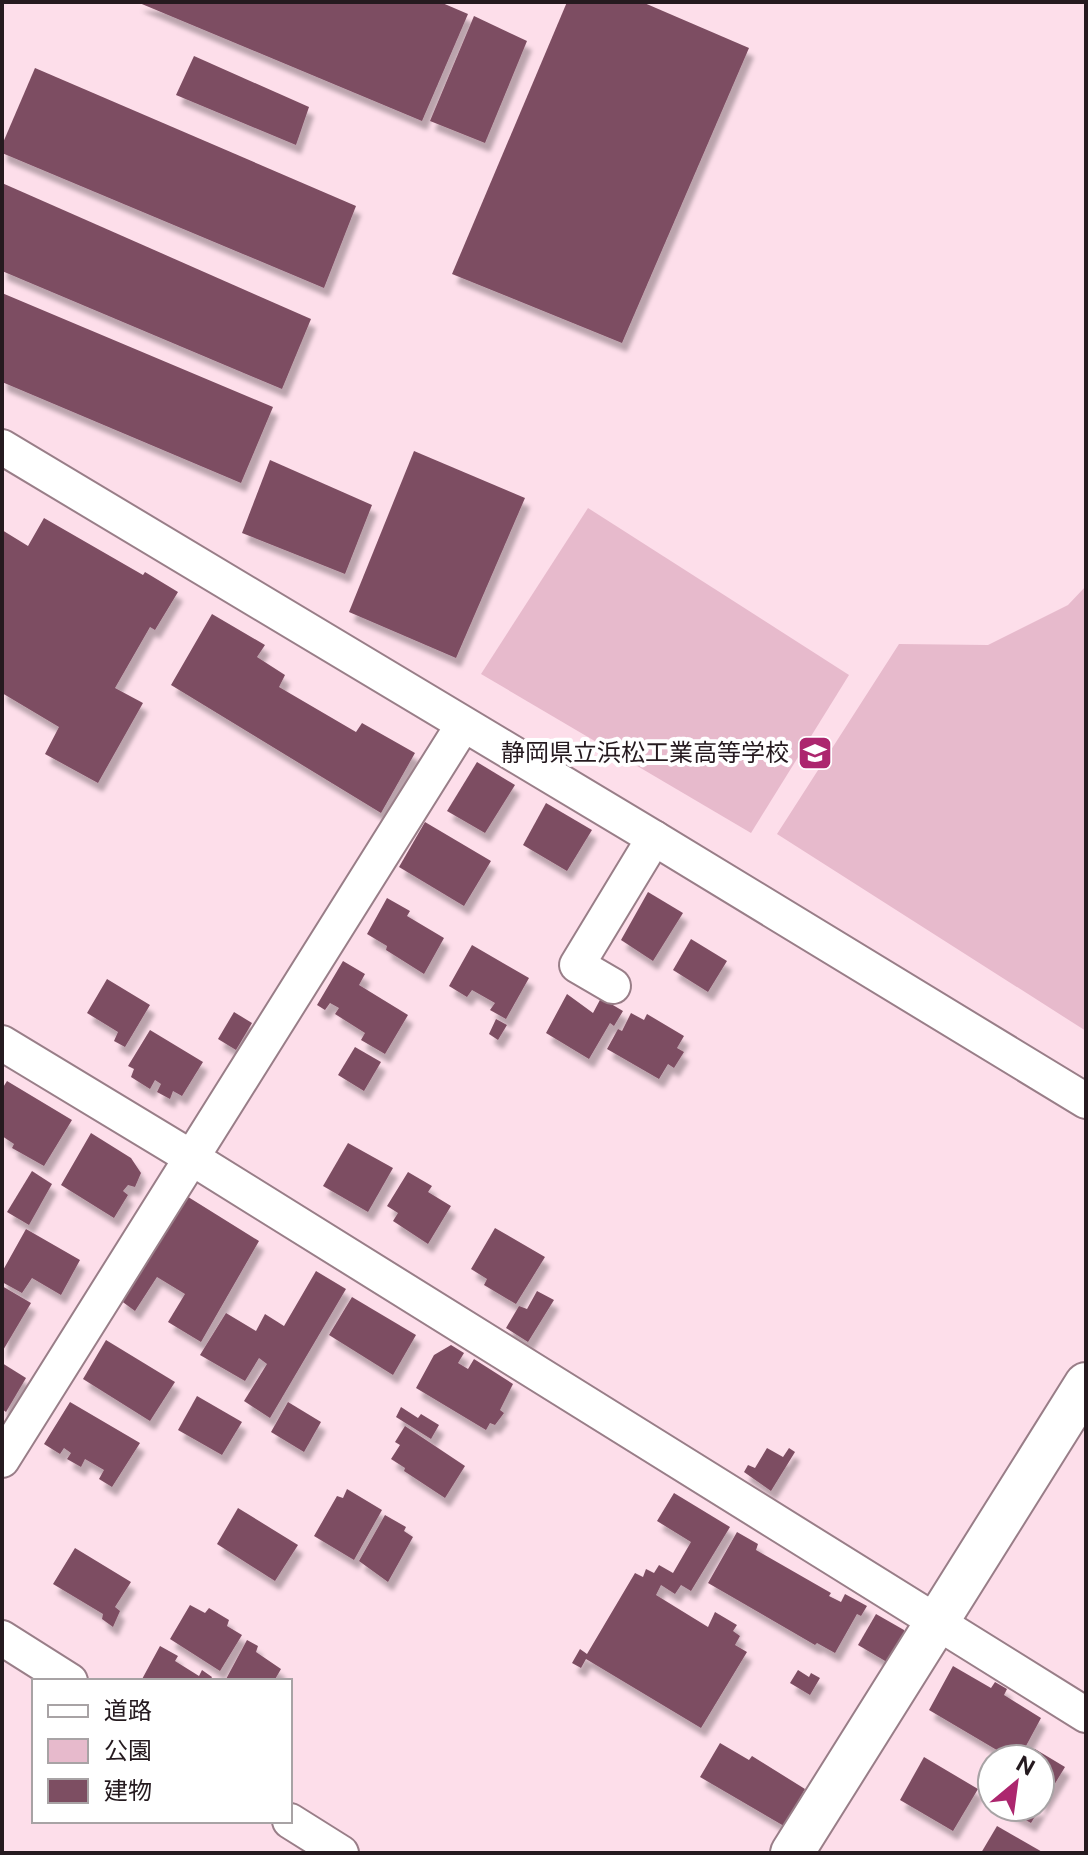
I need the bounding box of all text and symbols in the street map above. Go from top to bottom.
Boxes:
school or university icon: 静岡県立浜松工業高等学校 [796,734,834,772]
place label: 静岡県立浜松工業高等学校 [501,738,789,766]
legend [32,1679,292,1823]
text: 道路 [104,1696,152,1724]
text: 公園 [104,1736,152,1764]
north arrow [976,1743,1056,1823]
text: N [1012,1750,1040,1781]
text: 建物 [104,1776,152,1804]

